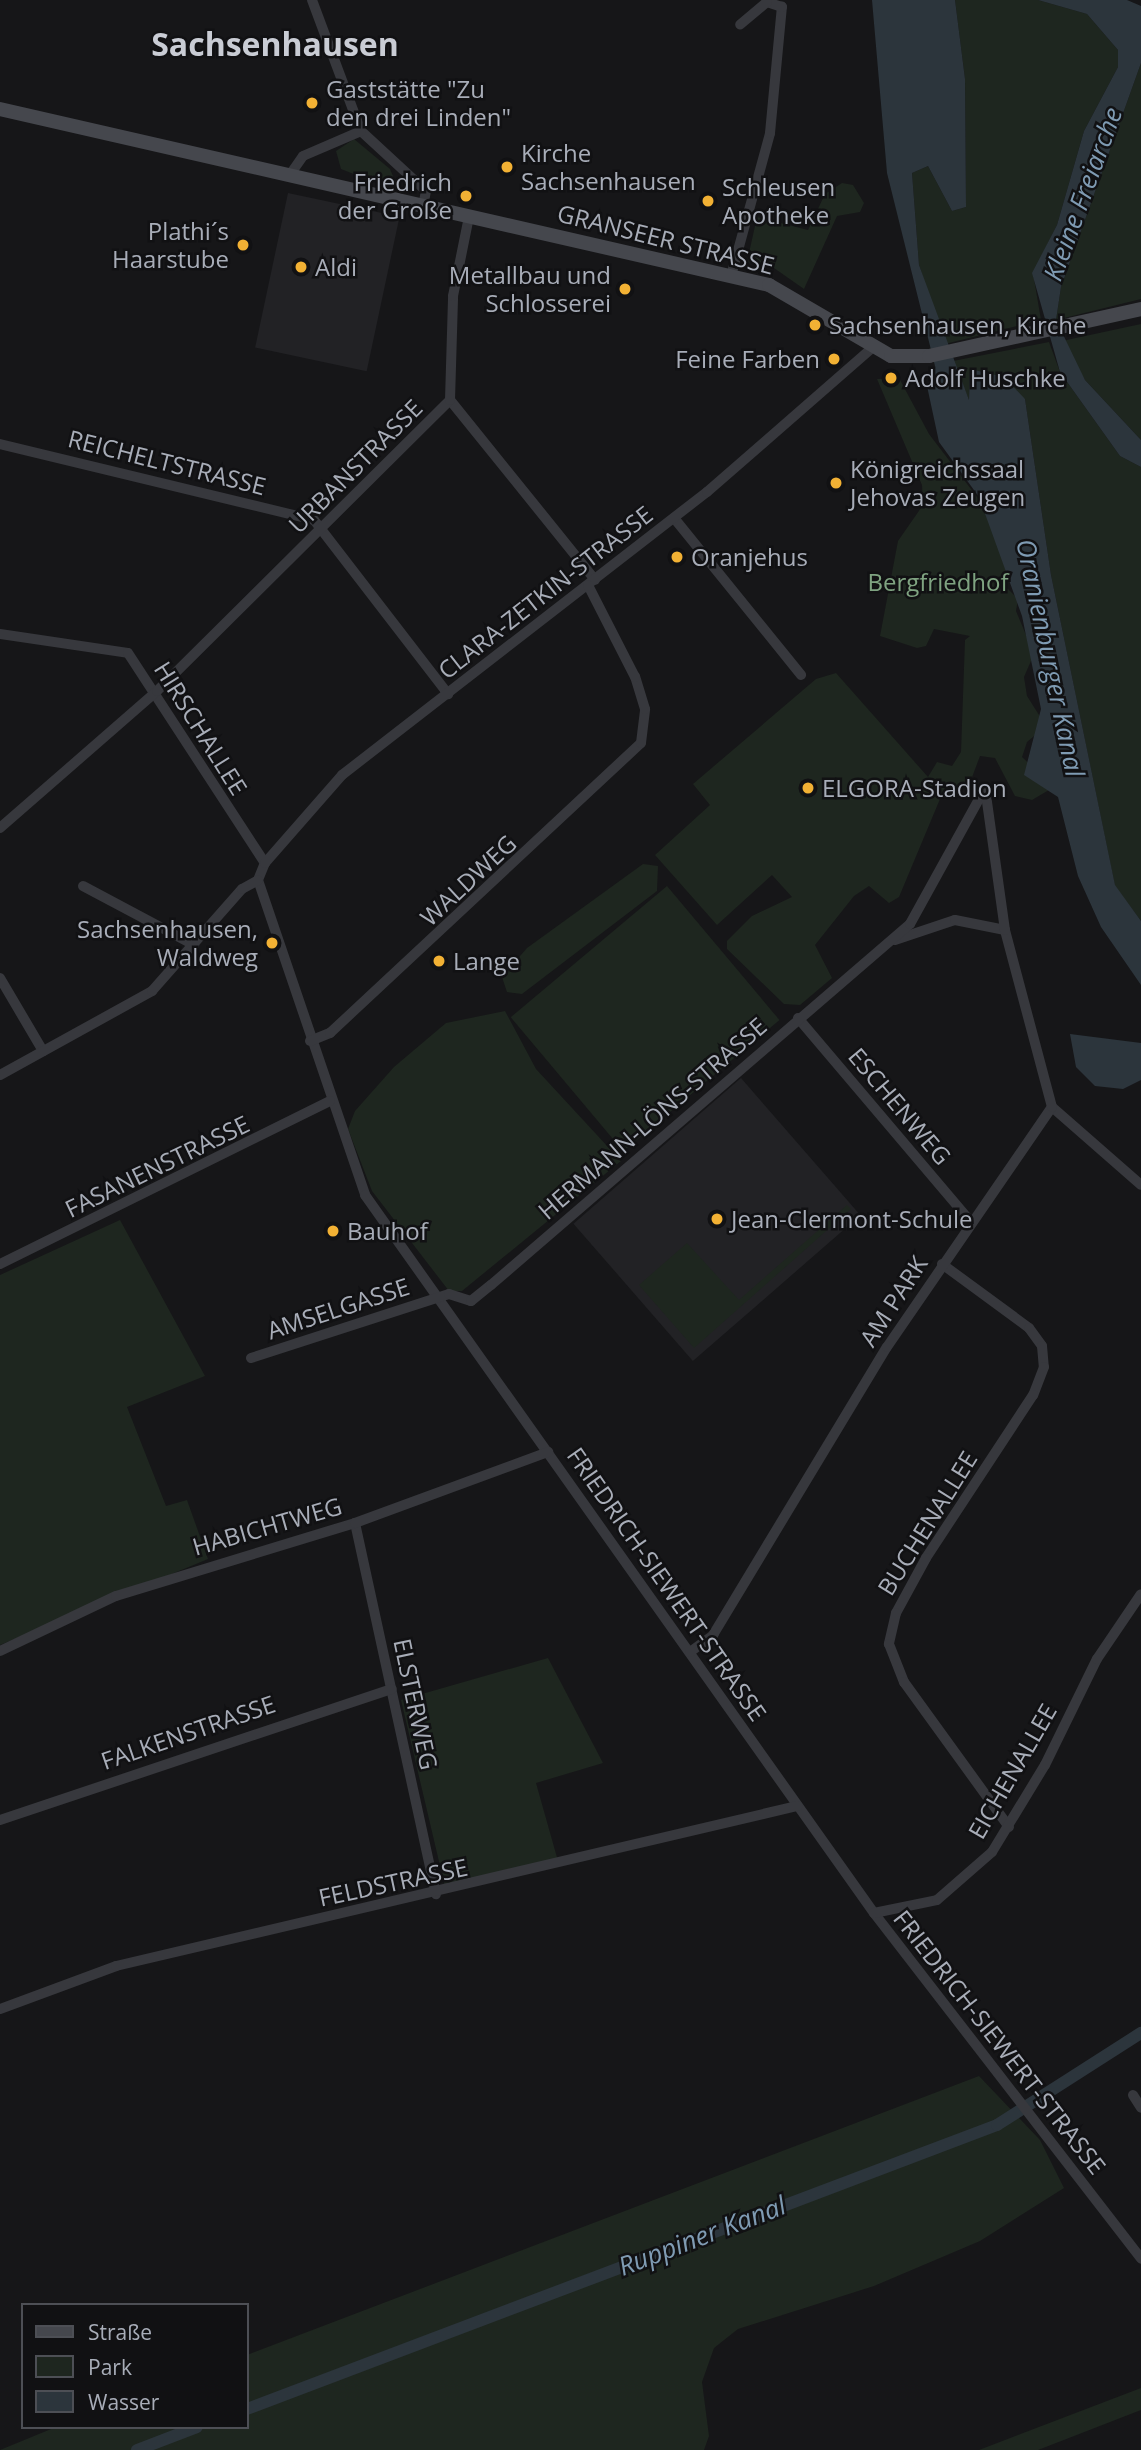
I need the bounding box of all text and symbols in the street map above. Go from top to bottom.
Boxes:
district label: Sachsenhausen [151,25,399,63]
place label: Gaststätte "Zu den drei Linden" [326,75,511,131]
marker: Gaststätte "Zu den drei Linden" [304,95,320,111]
water label: Kleine Freiarche [1037,103,1129,285]
place label: Kirche Sachsenhausen [521,139,696,195]
marker: Kirche Sachsenhausen [499,159,515,175]
place label: Friedrich der Große [338,168,452,224]
place label: Schleusen Apotheke [722,173,835,229]
marker: Friedrich der Große [458,188,474,204]
marker: Schleusen Apotheke [700,193,716,209]
street label: GRANSEER STRASSE [555,198,777,280]
place label: Plathi´s Haarstube [112,217,229,273]
marker: Plathi´s Haarstube [235,237,251,253]
place label: Aldi [315,253,357,281]
marker: Aldi [293,259,309,275]
place label: Metallbau und Schlosserei [449,261,611,317]
marker: Metallbau und Schlosserei [617,281,633,297]
place label: Sachsenhausen, Kirche [829,311,1086,339]
marker: Sachsenhausen, Kirche [807,317,823,333]
place label: Feine Farben [675,345,820,373]
marker: Feine Farben [826,351,842,367]
place label: Adolf Huschke [905,364,1066,392]
marker: Adolf Huschke [883,370,899,386]
street label: URBANSTRASSE [282,393,428,539]
street label: REICHELTSTRASSE [65,424,269,500]
place label: Königreichssaal Jehovas Zeugen [850,455,1025,511]
marker: Königreichssaal Jehovas Zeugen [828,475,844,491]
street label: CLARA-ZETKIN-STRASSE [432,499,658,685]
water label: Oranienburger Kanal [1010,536,1090,780]
place label: Oranjehus [691,543,808,571]
marker: Oranjehus [669,549,685,565]
park label: Bergfriedhof [867,568,1009,596]
street label: HIRSCHALLEE [148,656,254,800]
place label: ELGORA-Stadion [822,774,1007,802]
marker: ELGORA-Stadion [800,780,816,796]
street label: WALDWEG [414,828,522,932]
place label: Sachsenhausen, Waldweg [77,915,258,971]
marker: Sachsenhausen, Waldweg [264,935,280,951]
place label: Lange [453,947,520,975]
marker: Lange [431,953,447,969]
street label: HERMANN-LÖNS-STRASSE [532,1011,772,1225]
street label: ESCHENWEG [843,1042,957,1170]
street label: FASANENSTRASSE [60,1109,254,1223]
place label: Jean-Clermont-Schule [731,1205,972,1233]
marker: Jean-Clermont-Schule [709,1211,725,1227]
place label: Bauhof [347,1217,428,1245]
marker: Bauhof [325,1223,341,1239]
street label: AM PARK [853,1250,933,1352]
street label: AMSELGASSE [263,1271,413,1345]
street label: FRIEDRICH-SIEWERT-STRASSE [561,1442,773,1726]
street label: BUCHENALLEE [871,1446,983,1600]
street label: HABICHTWEG [189,1491,345,1561]
street label: ELSTERWEG [388,1636,444,1772]
street label: FALKENSTRASSE [97,1689,279,1775]
street label: EICHENALLEE [962,1698,1062,1844]
street label: FELDSTRASSE [316,1852,470,1912]
street label: FRIEDRICH-SIEWERT-STRASSE [888,1904,1112,2180]
water label: Ruppiner Kanal [614,2190,790,2282]
legend [21,2303,248,2429]
text: Straße [88,2318,152,2346]
text: Park [88,2353,132,2381]
text: Wasser [88,2388,159,2416]

